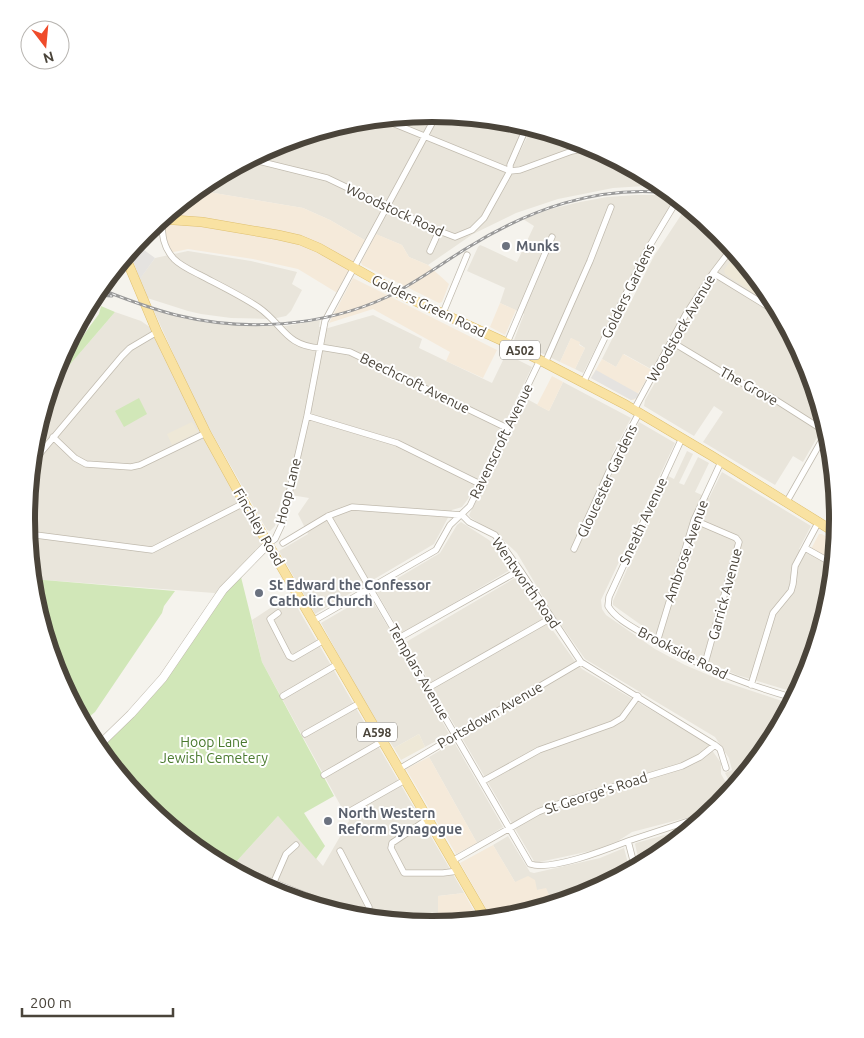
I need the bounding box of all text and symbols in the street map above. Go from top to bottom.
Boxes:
north arrow [20,20,70,70]
text: N [41,48,56,67]
street label: Woodstock Road [344,180,446,240]
place label: Munks [516,238,560,254]
marker: Munks [500,240,512,252]
street label: Golders Gardens [598,241,658,341]
street label: Golders Green Road [369,271,489,341]
street label: Woodstock Avenue [644,272,718,384]
road number: A502 [500,340,540,360]
street label: Beechcroft Avenue [358,349,472,417]
street label: The Grove [717,363,781,409]
street label: Ravenscroft Avenue [466,381,536,501]
street label: Gloucester Gardens [574,422,640,540]
street label: Hoop Lane [272,456,304,526]
street label: Sneath Avenue [616,475,670,567]
street label: Finchley Road [230,485,288,569]
street label: Ambrose Avenue [661,498,711,604]
street label: Wentworth Road [489,534,563,632]
street label: Garrick Avenue [705,546,745,642]
place label: St Edward the Confessor Catholic Church [269,577,431,609]
marker: St Edward the Confessor Catholic Church [253,587,265,599]
street label: Templars Avenue [385,621,453,723]
street label: Brookside Road [635,624,731,682]
street label: Portsdown Avenue [435,678,545,752]
road number: A598 [357,722,397,742]
park label: Hoop Lane Jewish Cemetery [160,734,268,766]
street label: St George's Road [543,769,649,817]
place label: North Western Reform Synagogue [338,805,462,837]
marker: North Western Reform Synagogue [322,815,334,827]
scale bar [22,986,174,1018]
text: 200 m [30,994,72,1011]

